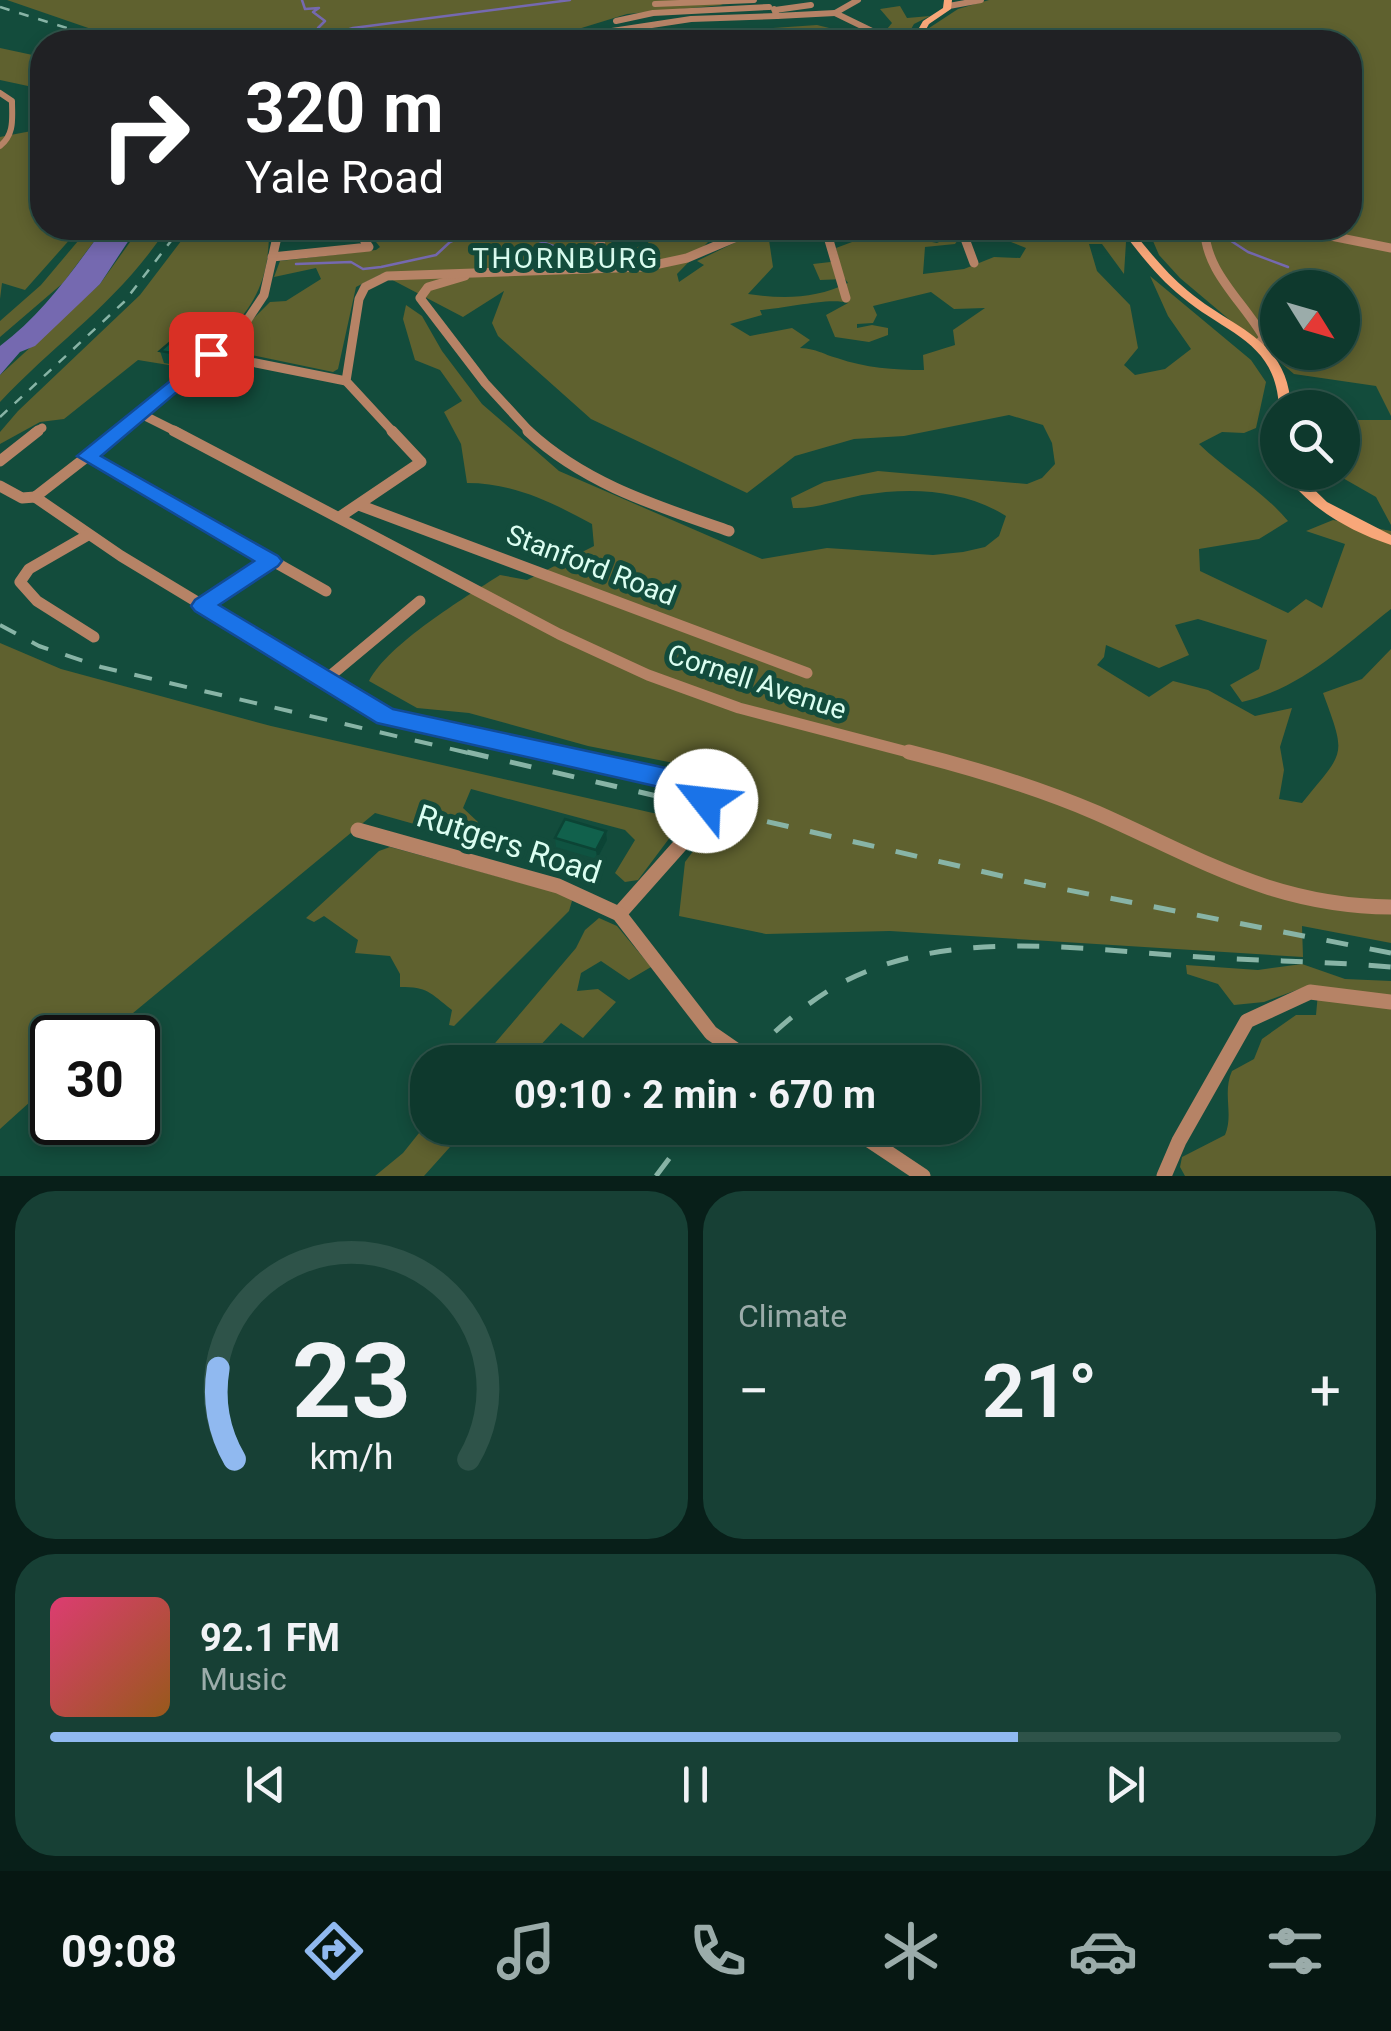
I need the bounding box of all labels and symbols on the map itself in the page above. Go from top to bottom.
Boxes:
district label: THORNBURG [472,242,660,275]
north arrow [1260,270,1360,370]
pin [169,312,254,397]
street label: Stanford Road [502,518,680,612]
street label: Cornell Avenue [663,638,851,726]
position arrow [654,749,758,853]
street label: Rutgers Road [412,796,606,892]
speed limit sign: 30 [30,1015,160,1145]

